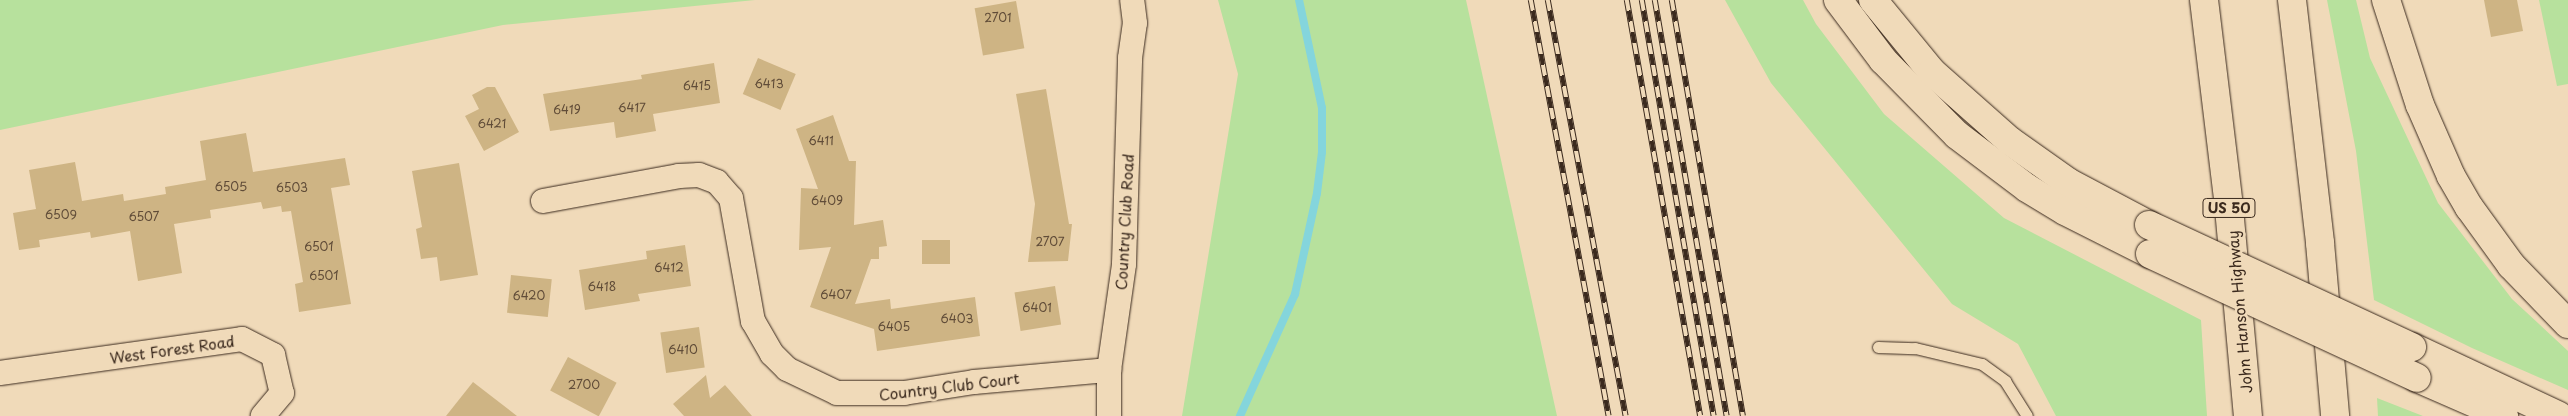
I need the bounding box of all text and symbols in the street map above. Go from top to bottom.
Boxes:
house number: 2701 [984,11,1012,25]
house number: 6413 [754,77,784,91]
house number: 6415 [683,79,711,93]
house number: 6417 [618,101,646,115]
house number: 6419 [553,103,581,117]
house number: 6421 [478,117,506,131]
house number: 6411 [808,134,834,148]
street label: Country Club Road [1111,153,1137,291]
house number: 6505 [215,180,247,194]
house number: 6503 [276,181,308,195]
house number: 6409 [811,194,843,208]
road number: US 50 [2202,197,2256,220]
house number: 6509 [45,208,77,222]
house number: 6507 [129,210,159,224]
street label: John Hanson Highway [2223,231,2255,393]
house number: 2707 [1035,235,1065,249]
house number: 6501 [304,240,334,254]
house number: 6412 [654,261,684,275]
house number: 6501 [309,269,339,283]
house number: 6418 [588,280,616,294]
house number: 6407 [820,288,852,302]
house number: 6420 [513,289,545,303]
house number: 6401 [1022,301,1052,315]
house number: 6403 [941,312,973,326]
house number: 6405 [878,320,910,334]
street label: West Forest Road [109,331,235,367]
house number: 6410 [668,343,698,357]
street label: Country Club Court [877,368,1021,404]
house number: 2700 [568,378,600,392]

